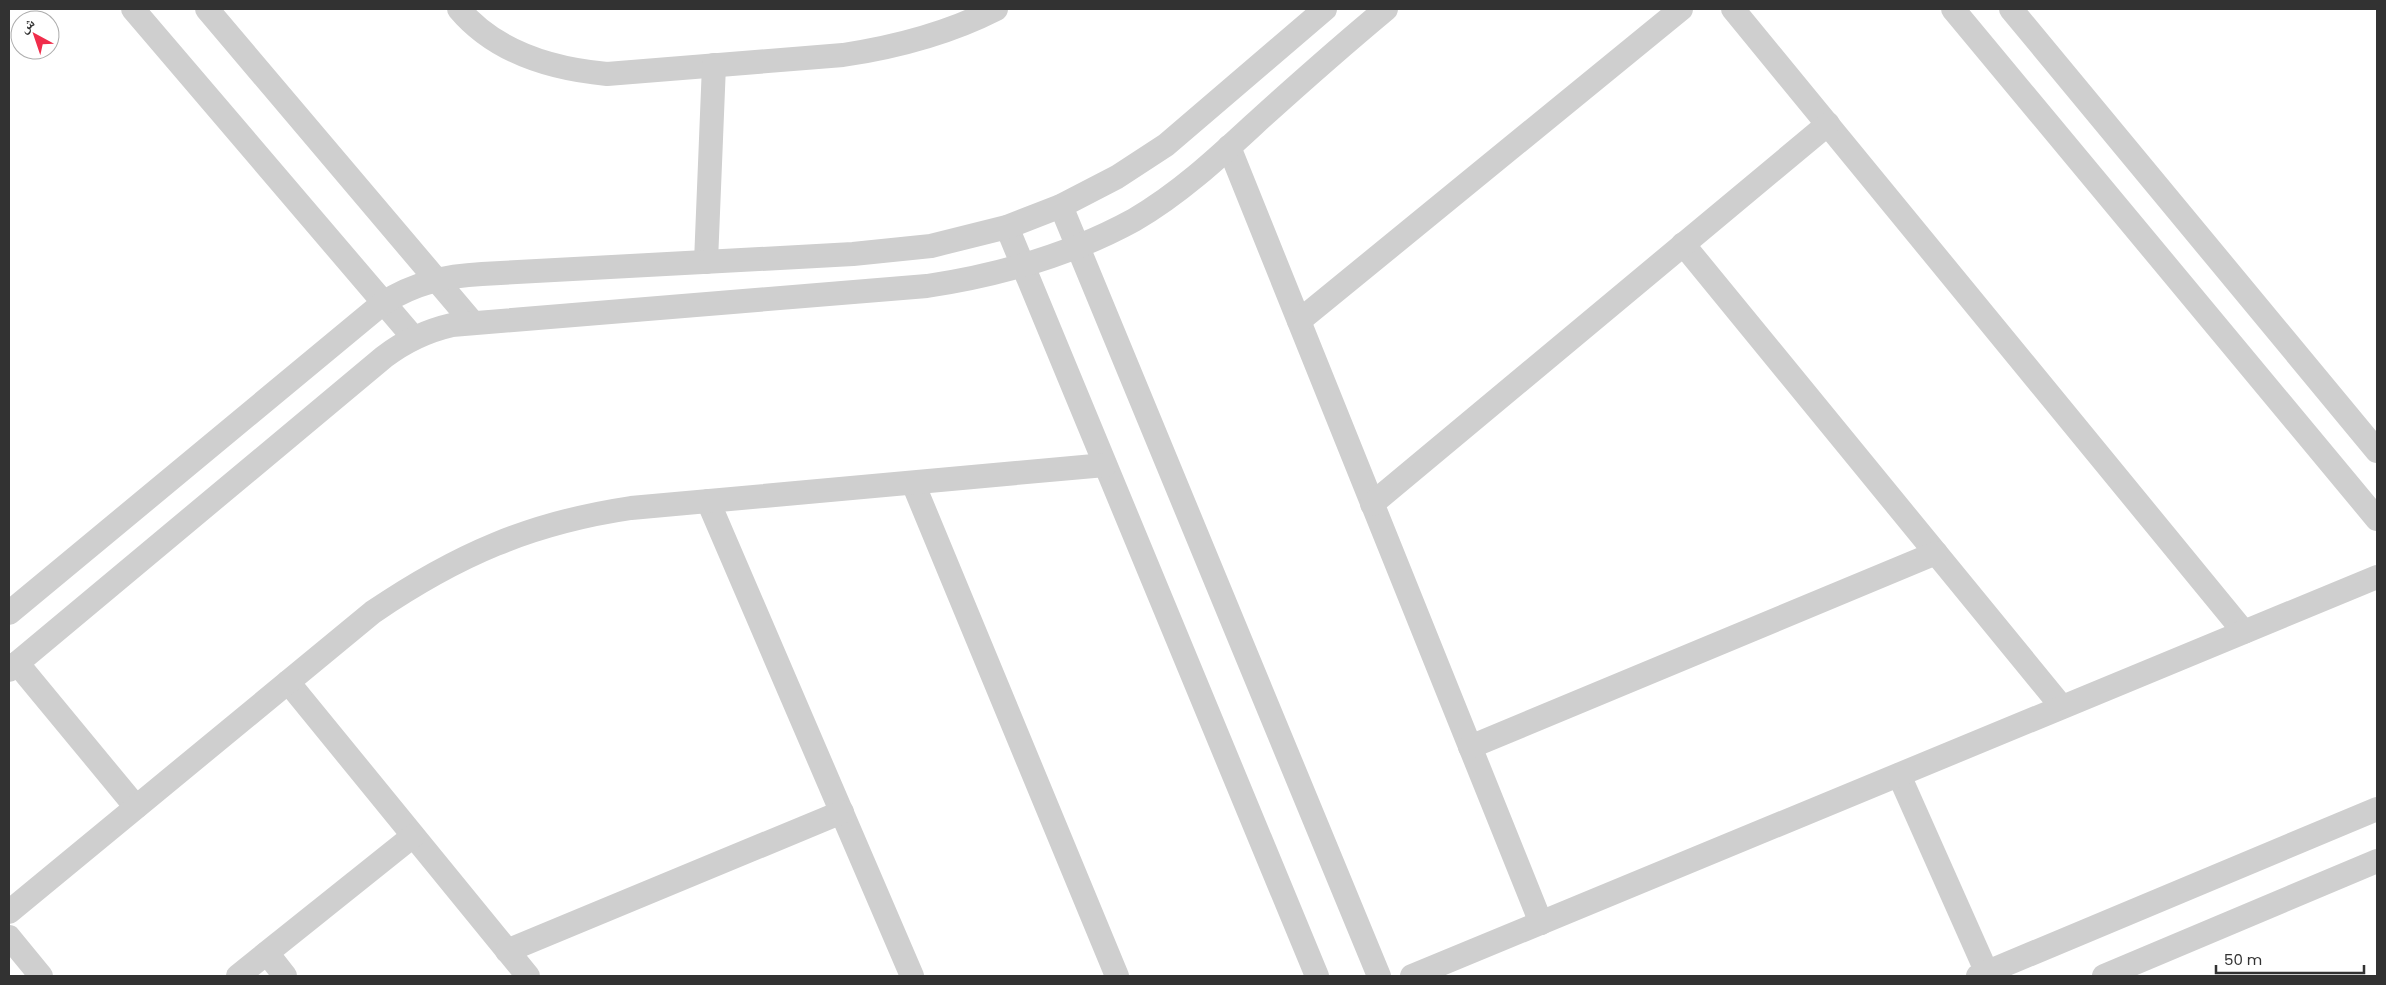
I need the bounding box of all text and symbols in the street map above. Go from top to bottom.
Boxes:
north arrow [10,10,60,60]
text: ش [15,13,39,37]
scale bar [2216,942,2364,974]
text: 50 m [2224,949,2262,970]

